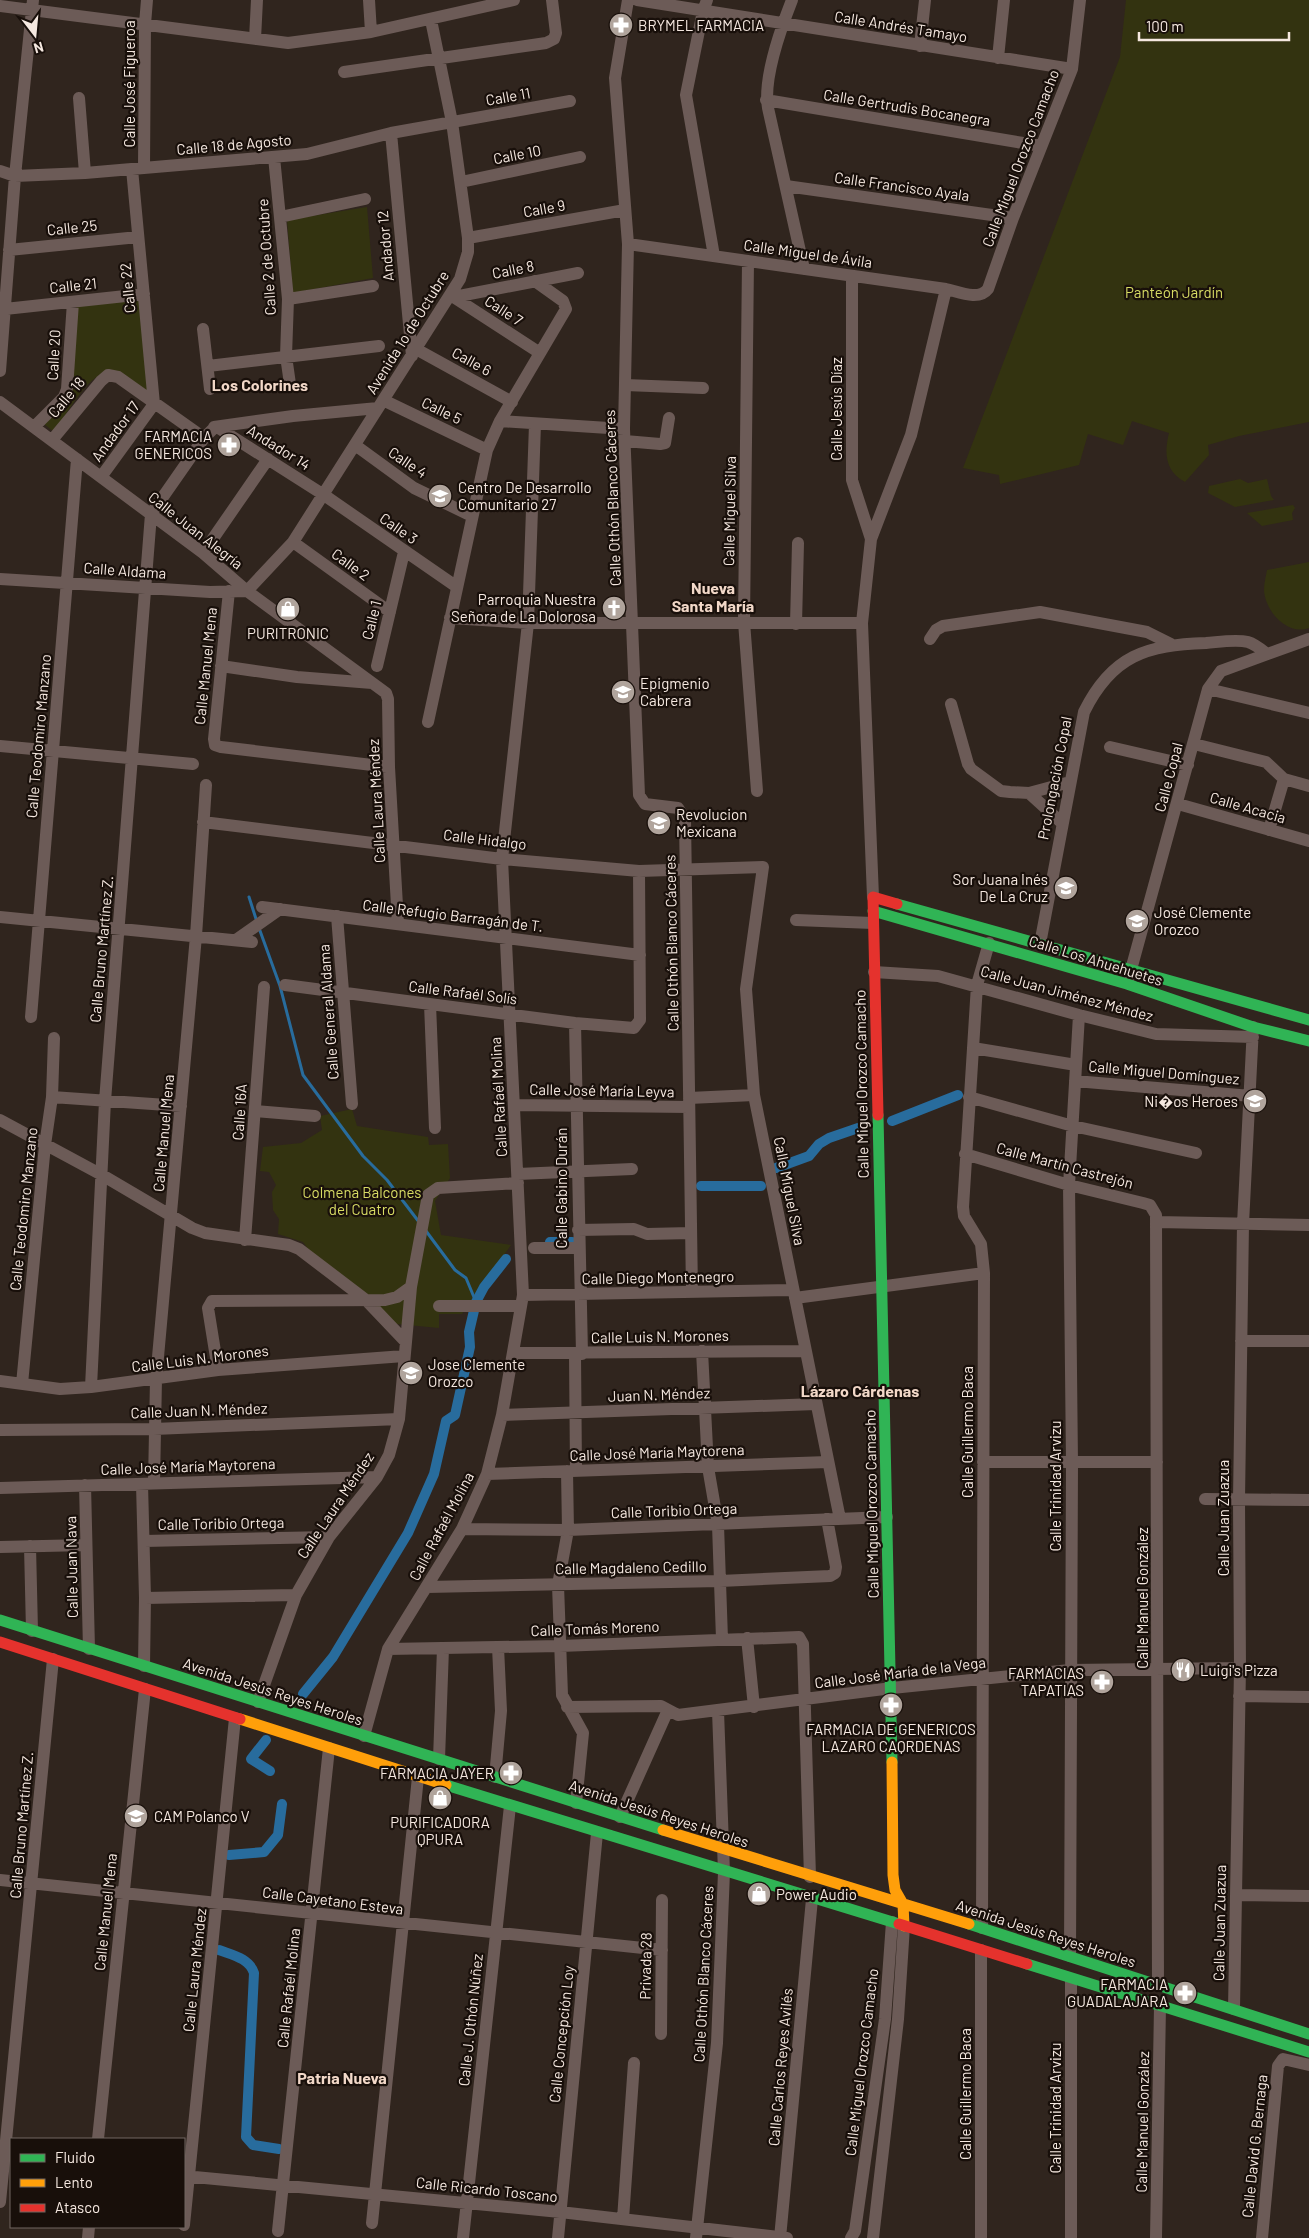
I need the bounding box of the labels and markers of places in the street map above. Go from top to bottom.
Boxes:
pharmacy icon: BRYMEL FARMACIA [608,12,634,38]
place label: BRYMEL FARMACIA [638,16,764,34]
place label: FARMACIA GENERICOS [134,427,212,462]
pharmacy icon: FARMACIA GENERICOS [216,432,242,458]
place label: Centro De Desarrollo Comunitario 27 [458,478,592,513]
school or university icon: Centro De Desarrollo Comunitario 27 [427,483,453,509]
place label: Parroquia Nuestra Señora de La Dolorosa [451,590,596,625]
church icon: Parroquia Nuestra Señora de La Dolorosa [601,595,627,621]
shop icon: PURITRONIC [275,596,301,622]
place label: PURITRONIC [247,624,329,642]
place label: Epigmenio Cabrera [640,674,710,709]
school or university icon: Epigmenio Cabrera [610,679,636,705]
place label: Revolucion Mexicana [676,805,747,840]
school or university icon: Revolucion Mexicana [646,810,672,836]
place label: Sor Juana Inés De La Cruz [953,870,1048,905]
school or university icon: Sor Juana Inés De La Cruz [1053,875,1079,901]
place label: José Clemente Orozco [1154,903,1251,938]
school or university icon: José Clemente Orozco [1124,908,1150,934]
school or university icon: Ni�os Heroes [1242,1088,1268,1114]
place label: Ni�os Heroes [1144,1092,1238,1110]
place label: Jose Clemente Orozco [428,1355,525,1390]
school or university icon: Jose Clemente Orozco [398,1360,424,1386]
restaurant icon: Luigi's Pizza [1170,1657,1196,1683]
place label: Luigi's Pizza [1200,1661,1278,1679]
place label: FARMACIAS TAPATIAS [1008,1664,1084,1699]
pharmacy icon: FARMACIAS TAPATIAS [1089,1669,1115,1695]
pharmacy icon: FARMACIA DE GENERICOS LAZARO CAQRDENAS [878,1692,904,1718]
place label: FARMACIA DE GENERICOS LAZARO CAQRDENAS [806,1720,976,1755]
pharmacy icon: FARMACIA JAYER [498,1760,524,1786]
place label: FARMACIA JAYER [380,1764,494,1782]
shop icon: PURIFICADORA QPURA [427,1785,453,1811]
school or university icon: CAM Polanco V [123,1803,149,1829]
place label: CAM Polanco V [154,1807,250,1825]
place label: PURIFICADORA QPURA [390,1813,490,1848]
shop icon: Power Audio [746,1881,772,1907]
place label: Power Audio [776,1885,857,1903]
place label: FARMACIA GUADALAJARA [1067,1975,1168,2010]
pharmacy icon: FARMACIA GUADALAJARA [1172,1980,1198,2006]

